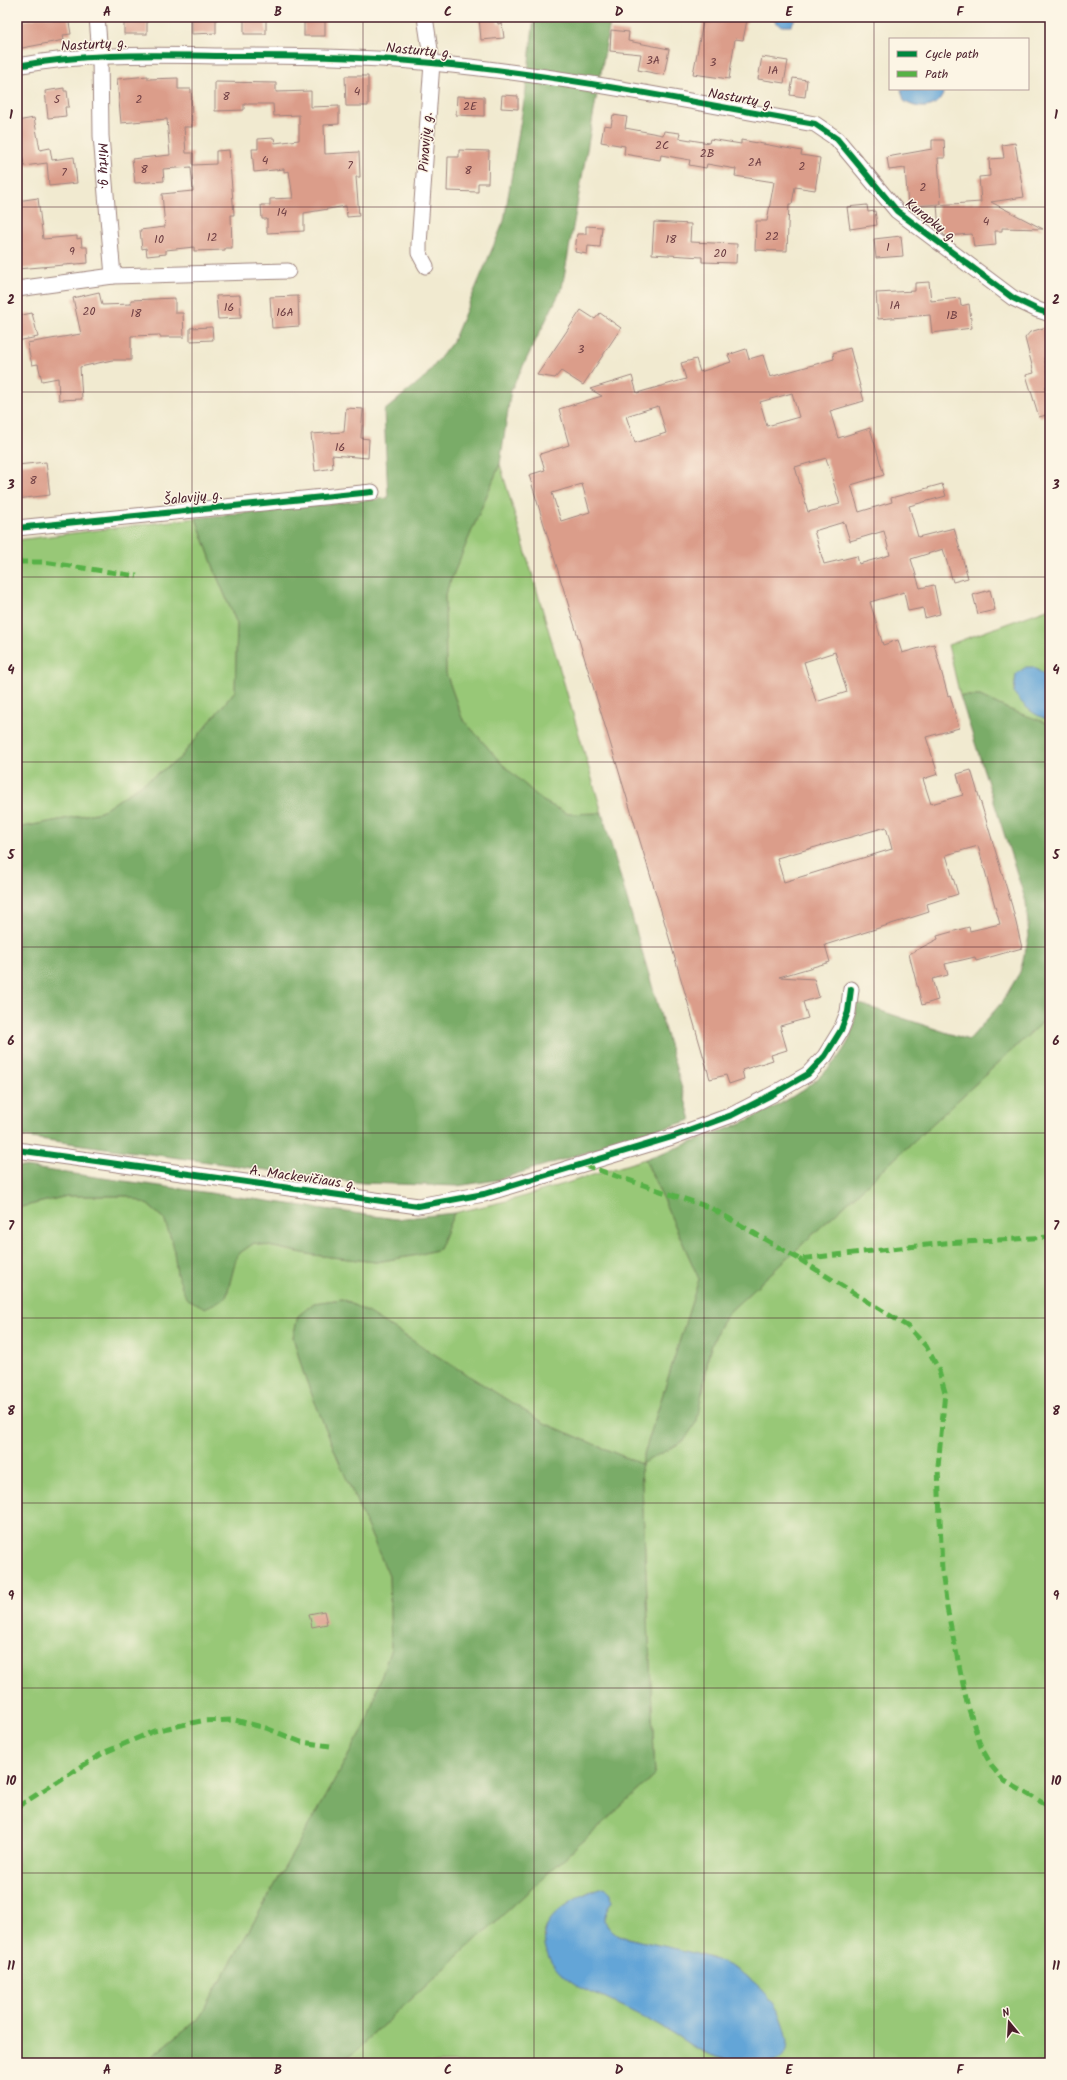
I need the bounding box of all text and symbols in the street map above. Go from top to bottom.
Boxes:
text: A [103,2,111,23]
text: B [274,2,282,23]
text: C [444,2,452,23]
text: D [615,2,624,23]
text: E [785,2,793,23]
text: F [956,2,964,23]
street label: Nasturtų g. [60,32,128,58]
street label: Nasturtų g. [385,37,453,65]
legend [889,38,1029,90]
text: Cycle path [925,45,979,64]
house number: 3A [646,51,660,70]
house number: 3 [710,53,717,72]
house number: 1A [767,61,779,80]
text: Path [925,65,948,84]
house number: 4 [354,82,361,101]
street label: Nasturtų g. [706,82,776,116]
house number: 8 [222,87,230,106]
house number: 5 [54,90,62,109]
house number: 2 [136,90,143,109]
house number: 2E [463,97,478,116]
text: 1 [9,105,13,126]
text: 1 [1054,105,1058,126]
street label: Pinavijų g. [413,111,439,173]
house number: 2C [655,136,669,155]
street label: Mirtų g. [91,142,117,190]
house number: 2B [700,144,714,163]
house number: 4 [262,151,269,170]
house number: 2A [748,153,762,172]
house number: 7 [347,156,353,175]
house number: 2 [799,157,806,176]
house number: 8 [140,160,148,179]
house number: 8 [464,161,472,180]
house number: 7 [61,163,67,182]
house number: 2 [920,178,927,197]
street label: Kurapkų g. [900,193,962,249]
house number: 14 [277,203,288,222]
house number: 4 [983,212,990,231]
house number: 22 [765,227,779,246]
house number: 12 [207,228,217,247]
house number: 10 [154,230,164,249]
house number: 18 [666,230,677,249]
house number: 1 [886,238,890,257]
house number: 9 [69,242,75,261]
house number: 20 [714,244,726,263]
text: 2 [7,290,15,311]
text: 2 [1052,290,1060,311]
house number: 1A [889,296,901,315]
house number: 16 [224,298,234,317]
house number: 20 [83,302,95,321]
house number: 16A [276,303,294,322]
house number: 18 [131,304,142,323]
house number: 1B [946,306,958,325]
house number: 3 [578,340,585,359]
house number: 16 [335,438,345,457]
house number: 8 [29,471,37,490]
text: 3 [6,475,15,496]
text: 3 [1051,475,1060,496]
street label: Šalavijų g. [163,484,223,512]
text: 4 [7,660,15,681]
text: 4 [1052,660,1060,681]
text: 5 [7,845,16,866]
text: 5 [1052,845,1061,866]
text: 6 [7,1031,15,1052]
text: 6 [1052,1031,1060,1052]
street label: A. Mackevičiaus g. [248,1160,358,1196]
text: 7 [8,1216,15,1237]
text: 7 [1053,1216,1060,1237]
text: 8 [7,1401,15,1422]
text: 8 [1052,1401,1060,1422]
text: 9 [8,1586,15,1607]
text: 9 [1053,1586,1060,1607]
text: 10 [6,1771,17,1792]
text: 10 [1051,1771,1062,1792]
text: 11 [7,1956,15,1977]
text: 11 [1052,1956,1060,1977]
north arrow [989,2002,1029,2042]
text: N [1000,2004,1012,2023]
text: A [103,2060,111,2080]
text: B [274,2060,282,2080]
text: C [444,2060,452,2080]
text: D [615,2060,624,2080]
text: E [785,2060,793,2080]
text: F [956,2060,964,2080]

